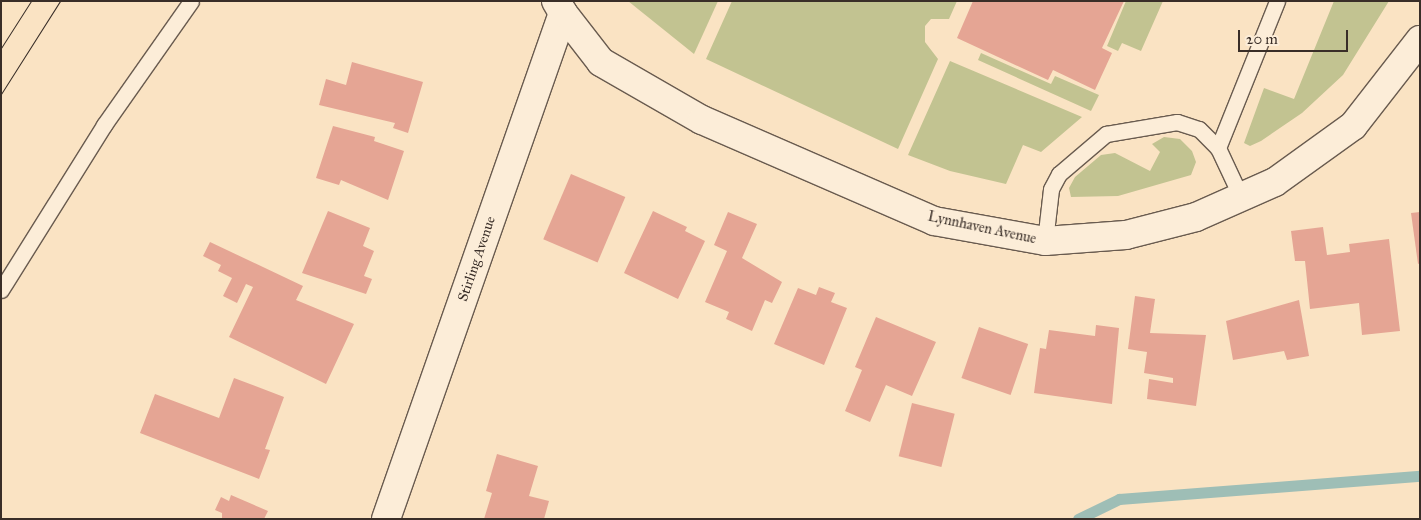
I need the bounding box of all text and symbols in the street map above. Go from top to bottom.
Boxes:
scale bar [1241,20,1351,52]
text: 20 m [1246,30,1278,48]
street label: Lynnhaven Avenue [926,208,1038,248]
street label: Stirling Avenue [455,214,499,304]

